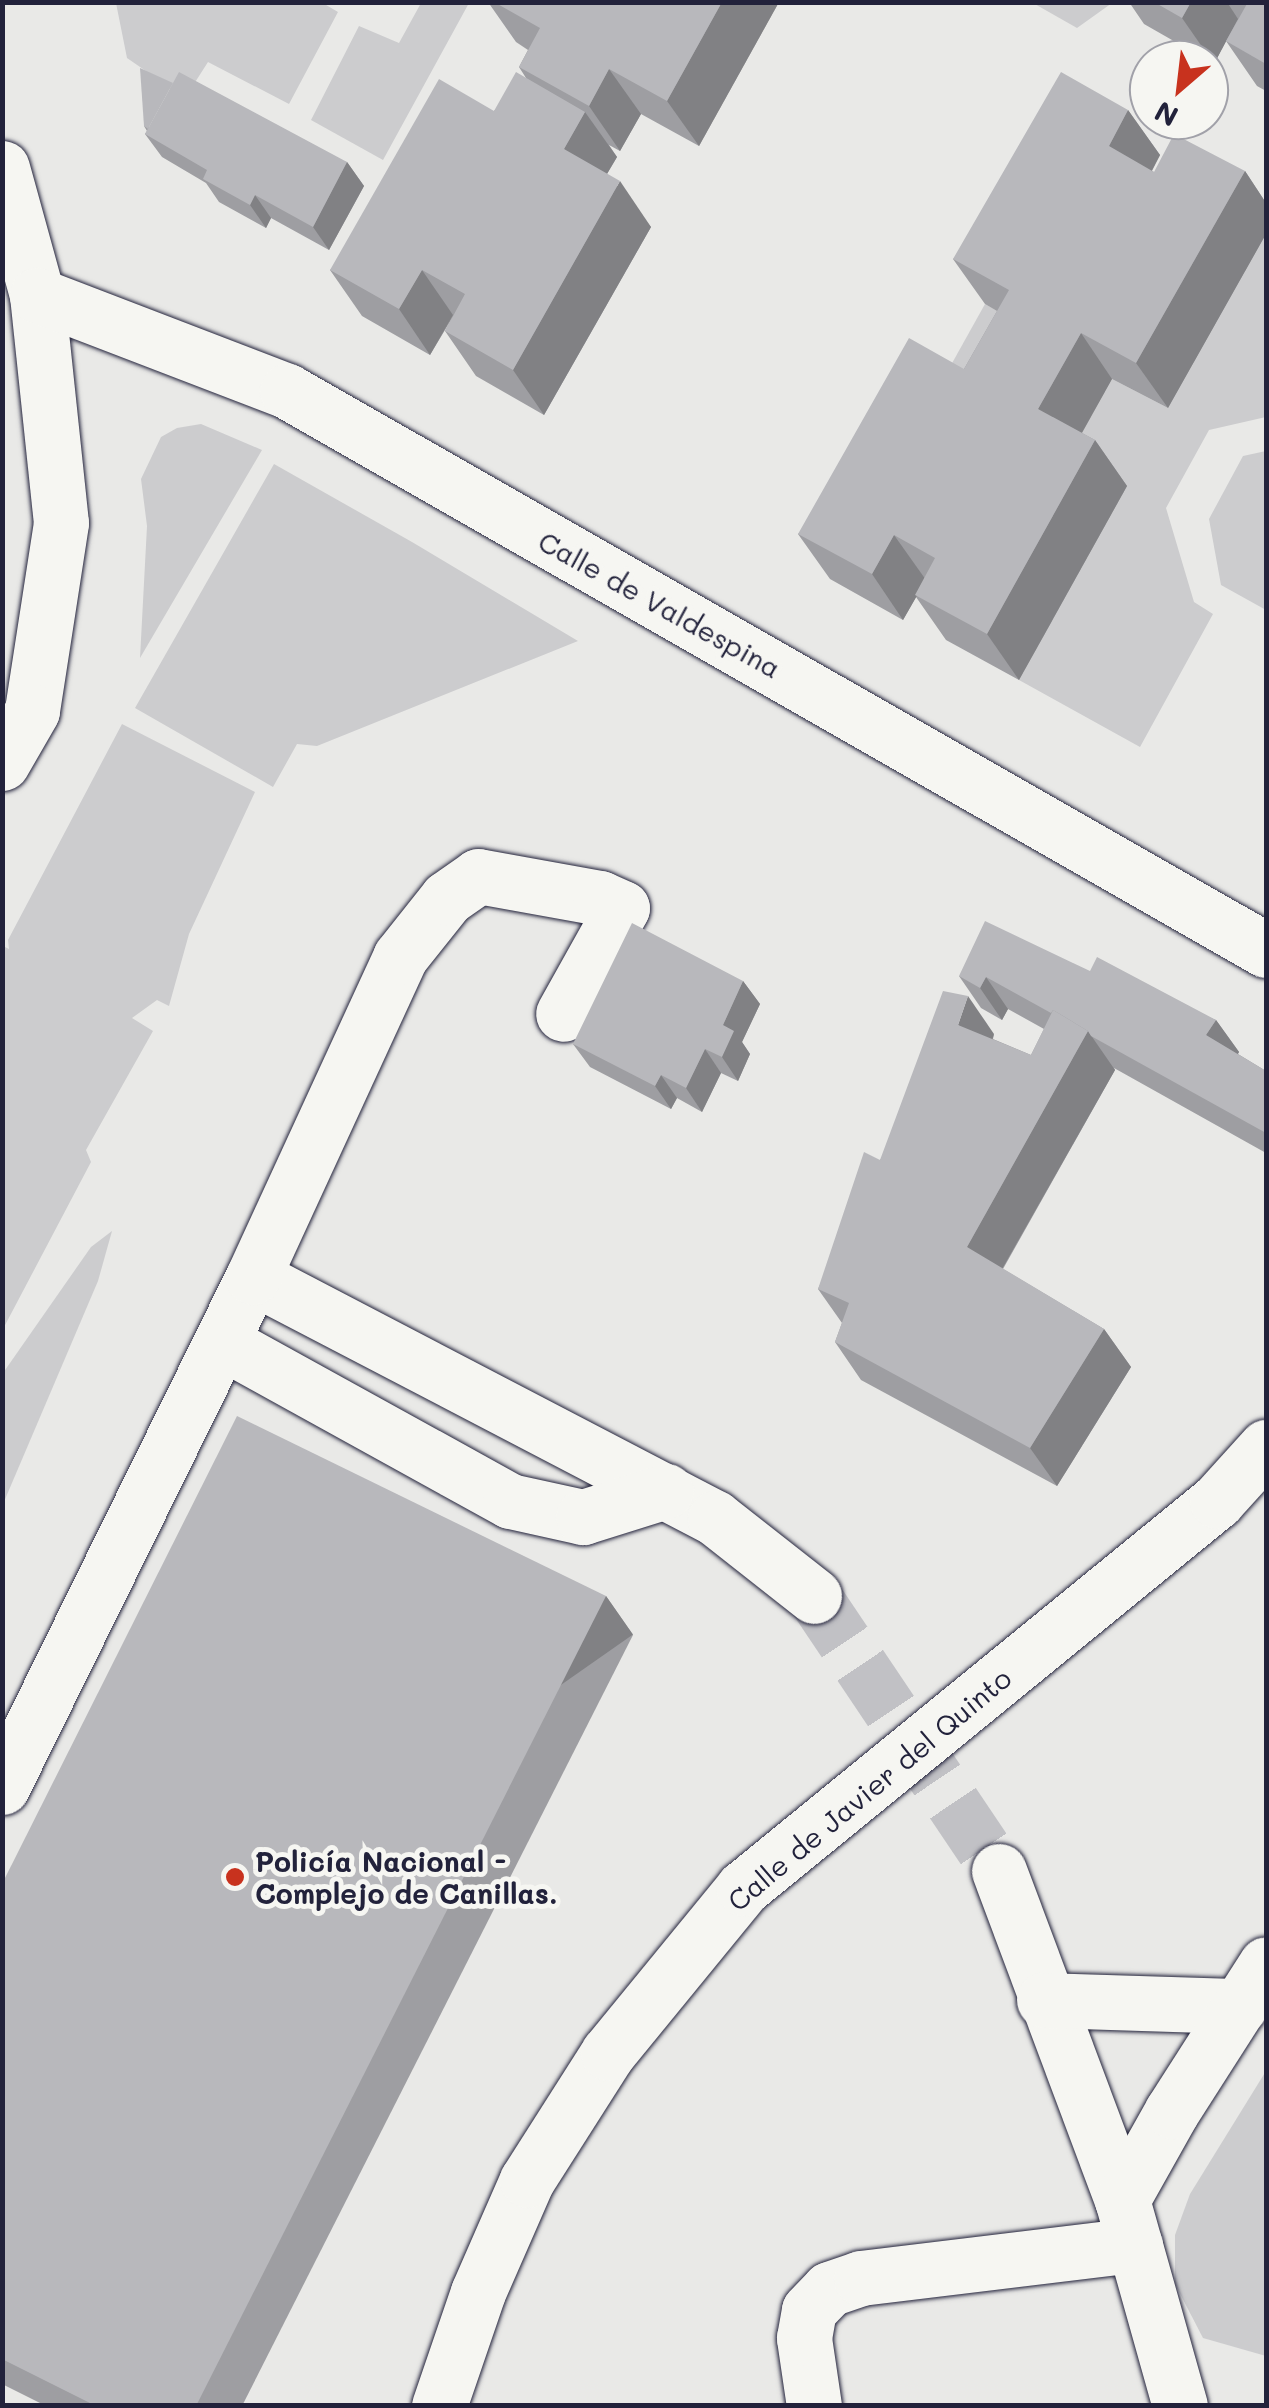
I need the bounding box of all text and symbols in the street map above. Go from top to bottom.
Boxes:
north arrow [1129,40,1229,140]
text: N [1148,94,1184,136]
street label: Calle de Valdespina [533,523,787,685]
street label: Calle de Javier del Quinto [720,1661,1018,1917]
place label: Policía Nacional - Complejo de Canillas. [255,1844,558,1910]
marker: Policía Nacional - Complejo de Canillas. [224,1866,246,1888]

